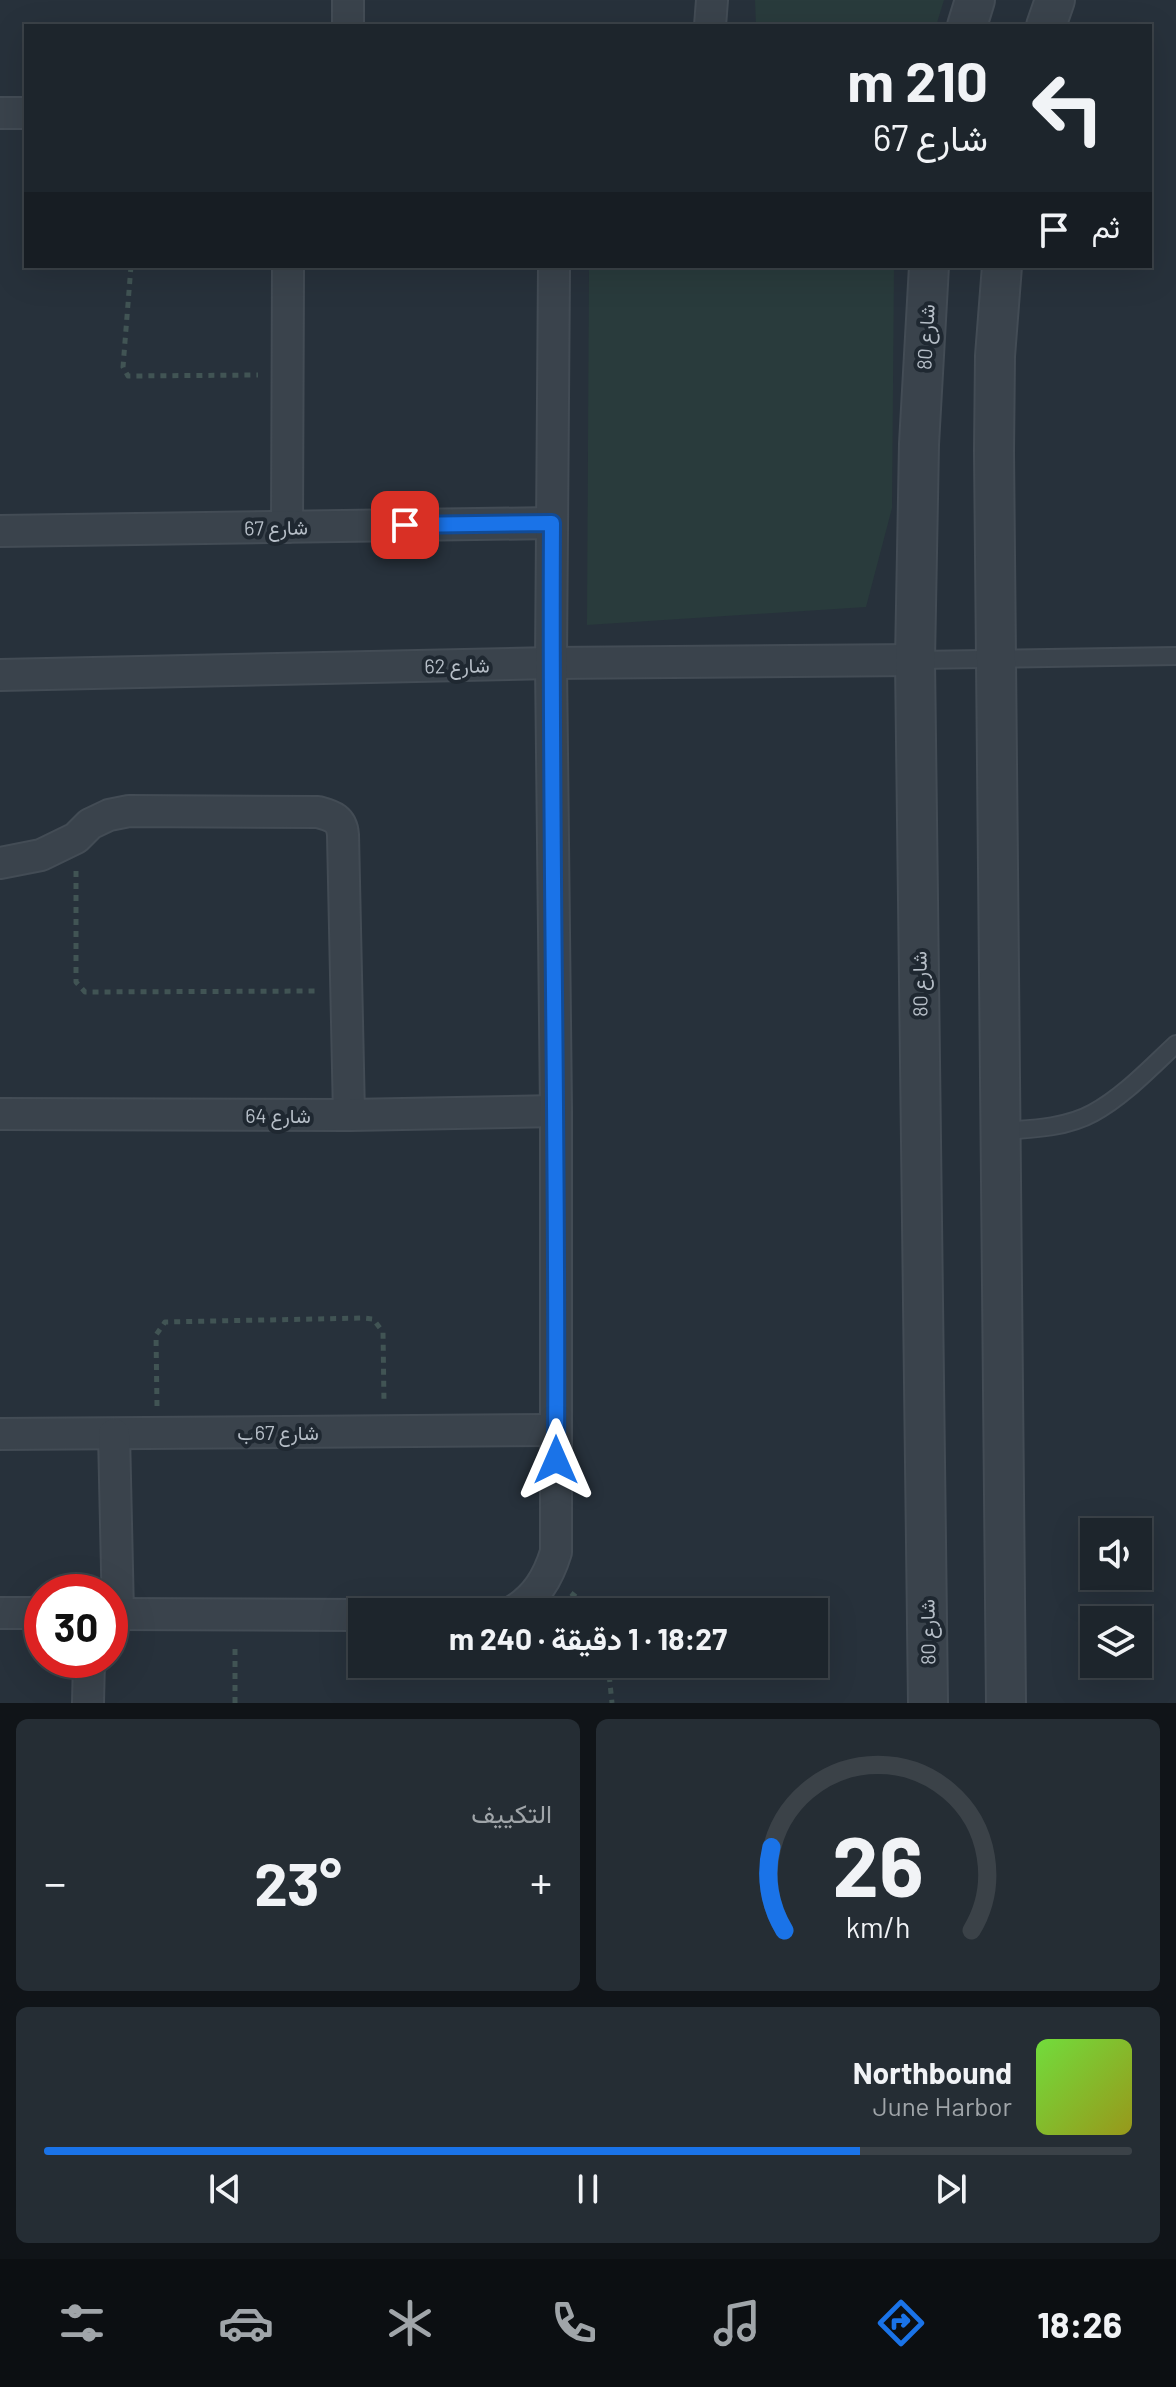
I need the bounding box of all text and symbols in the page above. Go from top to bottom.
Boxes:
text: 210 m [847,46,988,113]
icon: left [1016,56,1120,160]
text: شارع 67 [873,115,988,158]
icon: arrive [1032,208,1076,252]
text: ثم [1092,208,1120,244]
street label: شارع 80 [911,303,942,371]
pin [371,491,439,559]
icon: arrive [383,503,427,547]
street label: شارع 67 [244,514,308,543]
street label: شارع 62 [424,652,490,681]
street label: شارع 80 [906,951,935,1017]
street label: شارع 64 [245,1103,311,1130]
position arrow [514,1418,598,1502]
street label: شارع 67ب [237,1420,319,1447]
map controls [1080,1518,1152,1678]
button: sound [1080,1518,1152,1590]
speed limit sign: 30 [24,1574,128,1678]
street label: شارع 80 [914,1599,943,1665]
button: layers [1080,1606,1152,1678]
text: 18:27 · 1 دقيقة · 240 m [449,1620,727,1656]
text: التكييف [471,1797,552,1828]
text: 26 [832,1814,924,1914]
text: 23° [254,1846,342,1918]
text: − [44,1855,66,1908]
text: + [530,1855,552,1908]
text: km/h [846,1909,910,1944]
text: Northbound [853,2054,1012,2090]
text: June Harbor [873,2090,1012,2121]
icon: previous [203,2167,247,2211]
icon: pause [566,2167,610,2211]
icon: next [929,2167,973,2211]
icon: filters [54,2295,110,2351]
icon: car [218,2295,274,2351]
icon: climate [382,2295,438,2351]
icon: phone [546,2295,602,2351]
icon: music [709,2295,765,2351]
icon: directions [873,2295,929,2351]
text: 18:26 [1037,2302,1122,2345]

